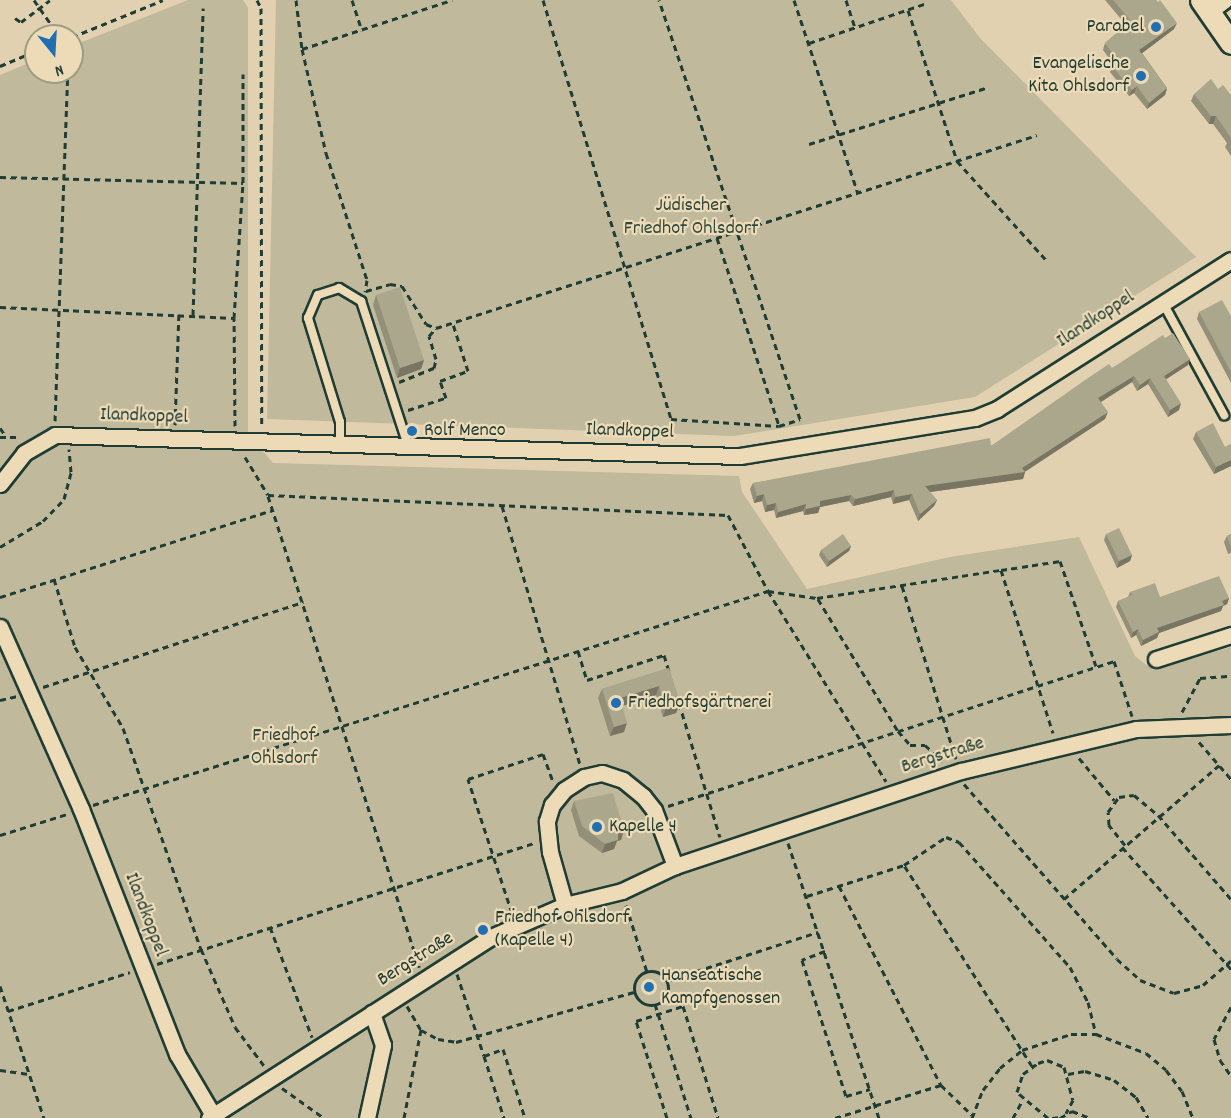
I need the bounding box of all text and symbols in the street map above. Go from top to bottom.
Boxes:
place label: Parabel [1087,15,1144,39]
marker: Parabel [1149,20,1163,34]
north arrow [24,24,84,84]
place label: Evangelische Kita Ohlsdorf [1028,52,1129,99]
text: N [52,58,66,82]
marker: Evangelische Kita Ohlsdorf [1134,69,1148,83]
park label: Jüdischer Friedhof Ohlsdorf [624,194,758,241]
street label: Ilandkoppel [1053,286,1139,354]
street label: Ilandkoppel [100,403,188,431]
street label: Ilandkoppel [586,418,674,446]
place label: Rolf Menco [424,419,506,443]
marker: Rolf Menco [405,424,419,438]
place label: Friedhofsgärtnerei [628,691,771,715]
marker: Friedhofsgärtnerei [609,696,623,710]
park label: Friedhof Ohlsdorf [251,725,317,772]
street label: Bergstraße [899,732,987,780]
place label: Kapelle 4 [609,815,677,839]
marker: Kapelle 4 [590,820,604,834]
street label: Ilandkoppel [118,870,172,960]
place label: Friedhof Ohlsdorf (Kapelle 4) [495,906,629,953]
marker: Friedhof Ohlsdorf (Kapelle 4) [476,923,490,937]
street label: Bergstraße [373,927,459,993]
place label: Hanseatische Kampfgenossen [661,964,780,1011]
marker: Hanseatische Kampfgenossen [642,980,656,994]

